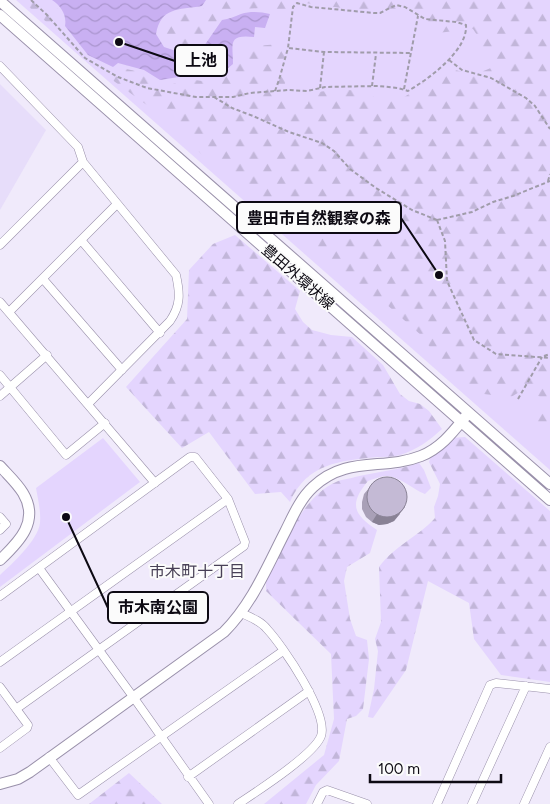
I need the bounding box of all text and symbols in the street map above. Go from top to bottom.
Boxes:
callout: 上池 [175,45,227,76]
text: 上池 [185,51,217,70]
callout: 豊田市自然観察の森 [237,202,401,233]
text: 豊田市自然観察の森 [247,209,391,228]
street label: 豊田外環状線 [258,241,338,313]
district label: 市木町十丁目 [149,562,245,581]
callout: 市木南公園 [108,592,208,623]
text: 市木南公園 [118,598,198,617]
scale bar [370,752,501,784]
text: 100 m [378,760,420,778]

